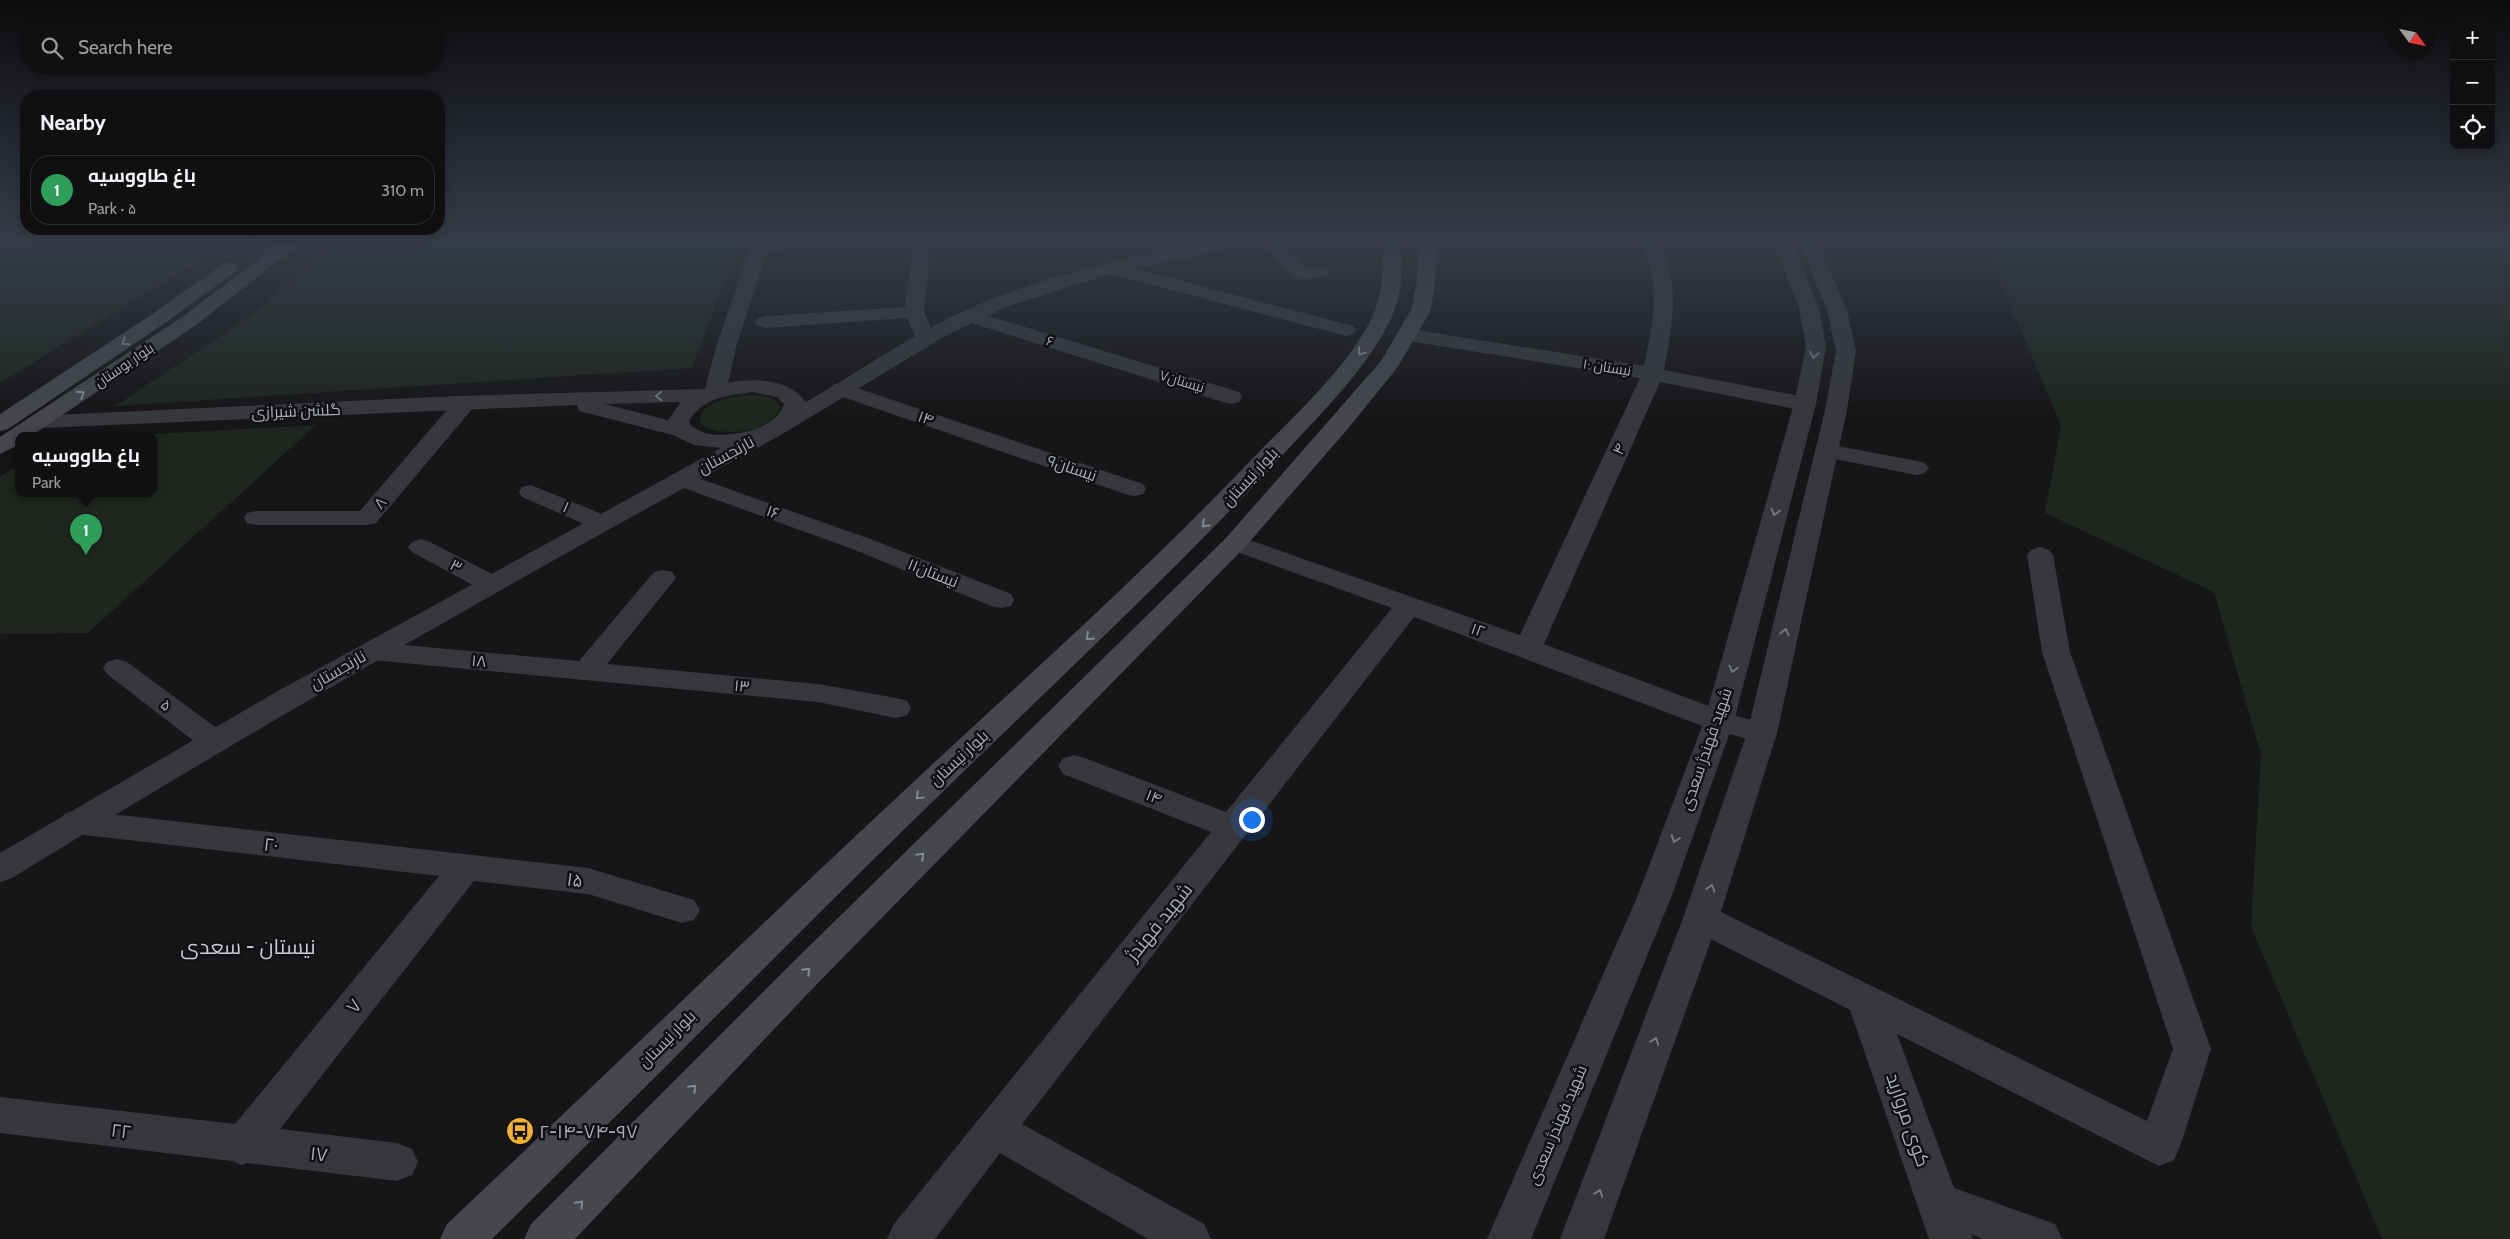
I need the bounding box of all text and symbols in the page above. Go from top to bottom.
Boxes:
north arrow [2390,15,2435,60]
map controls [2450,15,2495,150]
button: + [2450,15,2495,60]
search box [20,20,445,75]
icon: search [38,34,66,62]
text: Search here [78,36,172,59]
button: − [2450,60,2495,105]
button: locate [2450,105,2495,150]
text: Nearby [40,110,106,135]
text: باغ طاووسیه [88,164,196,187]
text: 1 [54,181,60,200]
text: 310 m [381,181,424,200]
text: Park · ۵ [88,199,137,218]
street label: ۶ [1044,331,1056,351]
one-way arrow [121,335,130,345]
street label: بلوار بوستان [91,339,157,391]
one-way arrow [1358,346,1367,356]
one-way arrow [1810,350,1820,359]
street label: نیستان ۱۰ [1582,354,1632,380]
street label: ۷نیستان [1157,366,1207,396]
one-way arrow [75,391,85,400]
one-way arrow [654,391,662,401]
street label: گلشن شیرازی [251,400,341,423]
street label: ۱۴ [916,406,936,430]
popup [15,432,157,497]
street label: نارنجستان [695,432,758,479]
street label: ۴ [1608,440,1630,458]
text: باغ طاووسیه [32,444,140,467]
street label: بلوار نیستان [1218,444,1283,511]
street label: ۹نیستان [1044,451,1099,486]
text: Park [32,473,61,492]
street label: ۸ [370,493,390,513]
street label: ۱ [560,497,572,517]
street label: ۱۶ [764,501,782,523]
one-way arrow [1771,508,1781,516]
pin: 1 [70,514,102,555]
one-way arrow [1202,518,1211,527]
street label: ۱۱نیستان [905,554,961,593]
street label: ۳ [447,555,465,577]
street label: ۱۲ [1468,619,1488,641]
one-way arrow [1779,627,1790,636]
one-way arrow [1085,631,1094,640]
street label: نارنجستان [307,647,370,694]
street label: ۱۸ [471,651,487,671]
one-way arrow [1728,665,1739,673]
street label: ۱۳ [733,676,751,696]
street label: شهید فهندژ سعدی [1676,685,1737,813]
street label: ۵ [157,695,175,715]
street label: بلوار نیستان [926,726,993,791]
street label: ۱۴ [1143,785,1165,809]
one-way arrow [915,790,924,799]
your location [1239,807,1265,833]
street label: ۲۰ [262,833,280,857]
one-way arrow [1671,835,1681,843]
one-way arrow [915,853,924,862]
street label: ۱۵ [565,867,585,893]
street label: شهید فهندژ [1120,879,1197,966]
one-way arrow [1705,885,1715,893]
district label: نیستان - سعدی [180,934,316,960]
one-way arrow [801,968,810,977]
street label: ۷ [341,994,367,1018]
street label: بلوار نیستان [634,1006,700,1072]
one-way arrow [1649,1037,1659,1046]
street label: شهید فهندژ سعدی [1523,1062,1592,1188]
street label: کوی مروارید [1881,1070,1935,1170]
one-way arrow [688,1084,697,1093]
bus stop icon: ۲-۱۴-۷۴-۹۷ [505,1116,535,1146]
street label: ۲۲ [110,1118,132,1144]
place label: ۲-۱۴-۷۴-۹۷ [539,1120,638,1143]
street label: ۱۷ [309,1142,329,1166]
one-way arrow [1593,1190,1603,1198]
one-way arrow [574,1201,583,1210]

